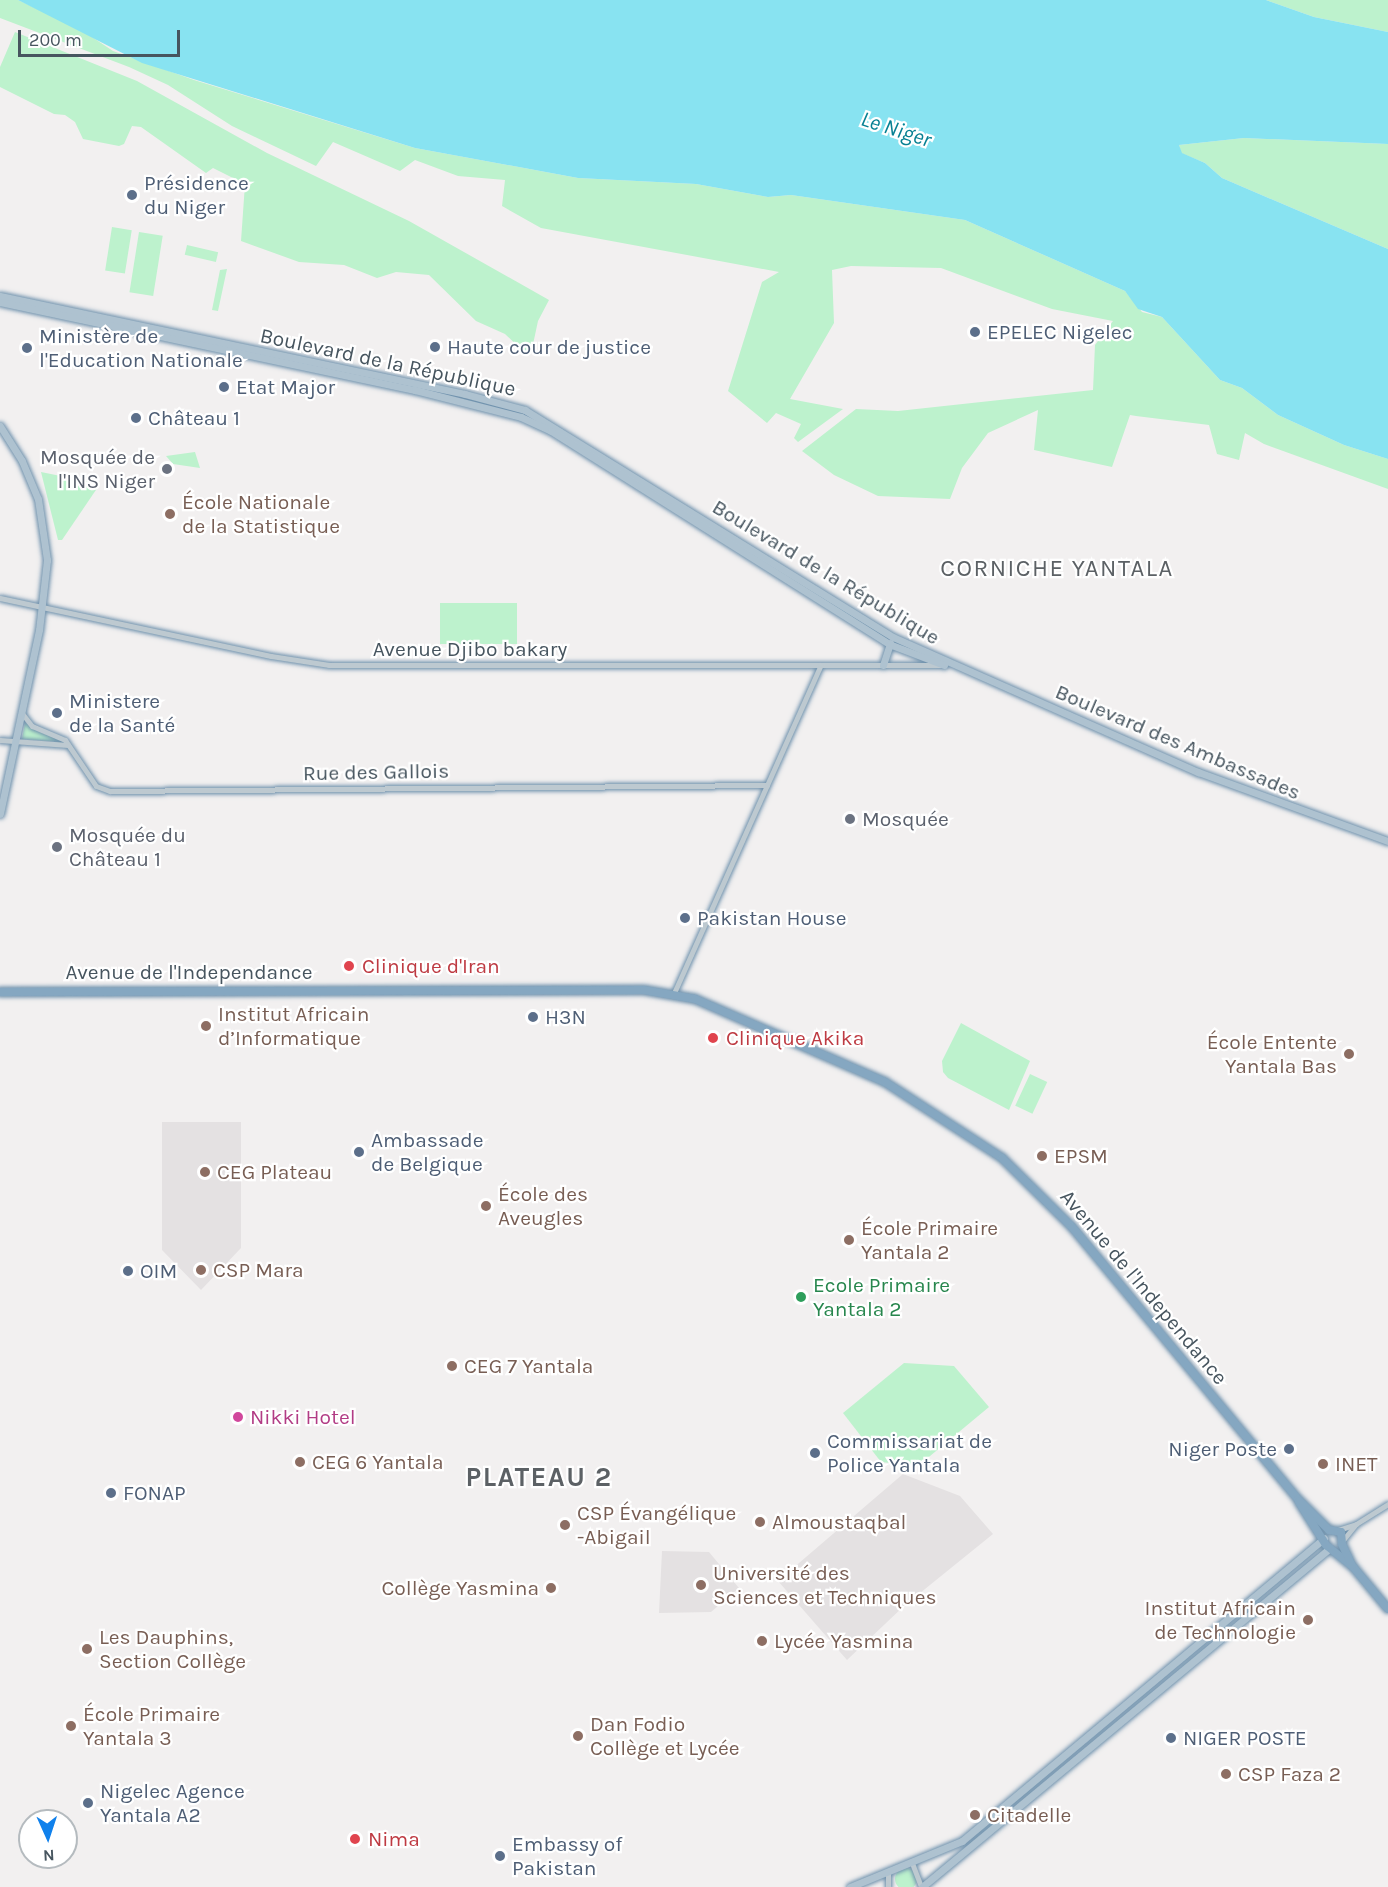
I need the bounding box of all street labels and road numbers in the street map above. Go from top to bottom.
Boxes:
street label: Boulevard de la République [258,323,518,401]
street label: Boulevard de la République [708,494,944,650]
street label: Avenue Djibo bakary [373,636,567,662]
street label: Boulevard des Ambassades [1052,679,1304,805]
street label: Rue des Gallois [303,758,449,786]
street label: Avenue de l'Independance [66,959,312,985]
street label: Avenue de l'Independance [1055,1184,1233,1390]

